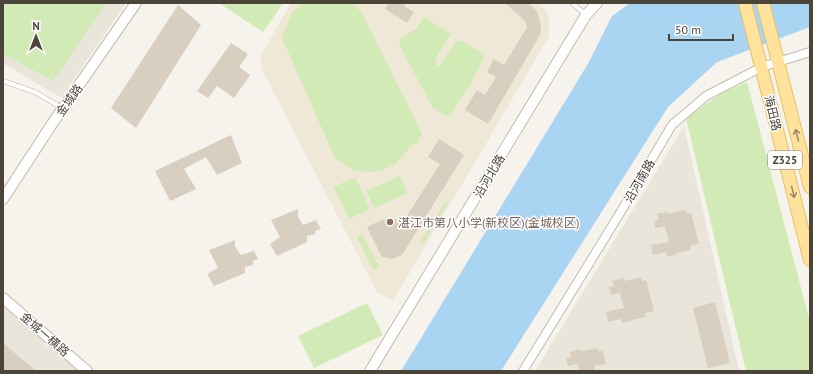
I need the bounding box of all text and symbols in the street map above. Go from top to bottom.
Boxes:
north arrow [16,16,56,56]
scale bar [669,16,733,42]
text: N [32,19,40,33]
text: 50 m [675,22,701,37]
street label: 金城路 [53,81,85,119]
street label: 海田路 [761,94,785,132]
one-way arrow [793,129,800,142]
road number: Z325 [768,151,802,169]
street label: 沿河北路 [470,152,508,200]
street label: 沿河南路 [621,156,657,206]
one-way arrow [790,185,797,198]
place label: 湛江市第八小学(新校区)(金城校区) [398,215,579,230]
marker: 湛江市第八小学(新校区)(金城校区) [385,217,395,227]
street label: 金城一横路 [17,309,73,359]

